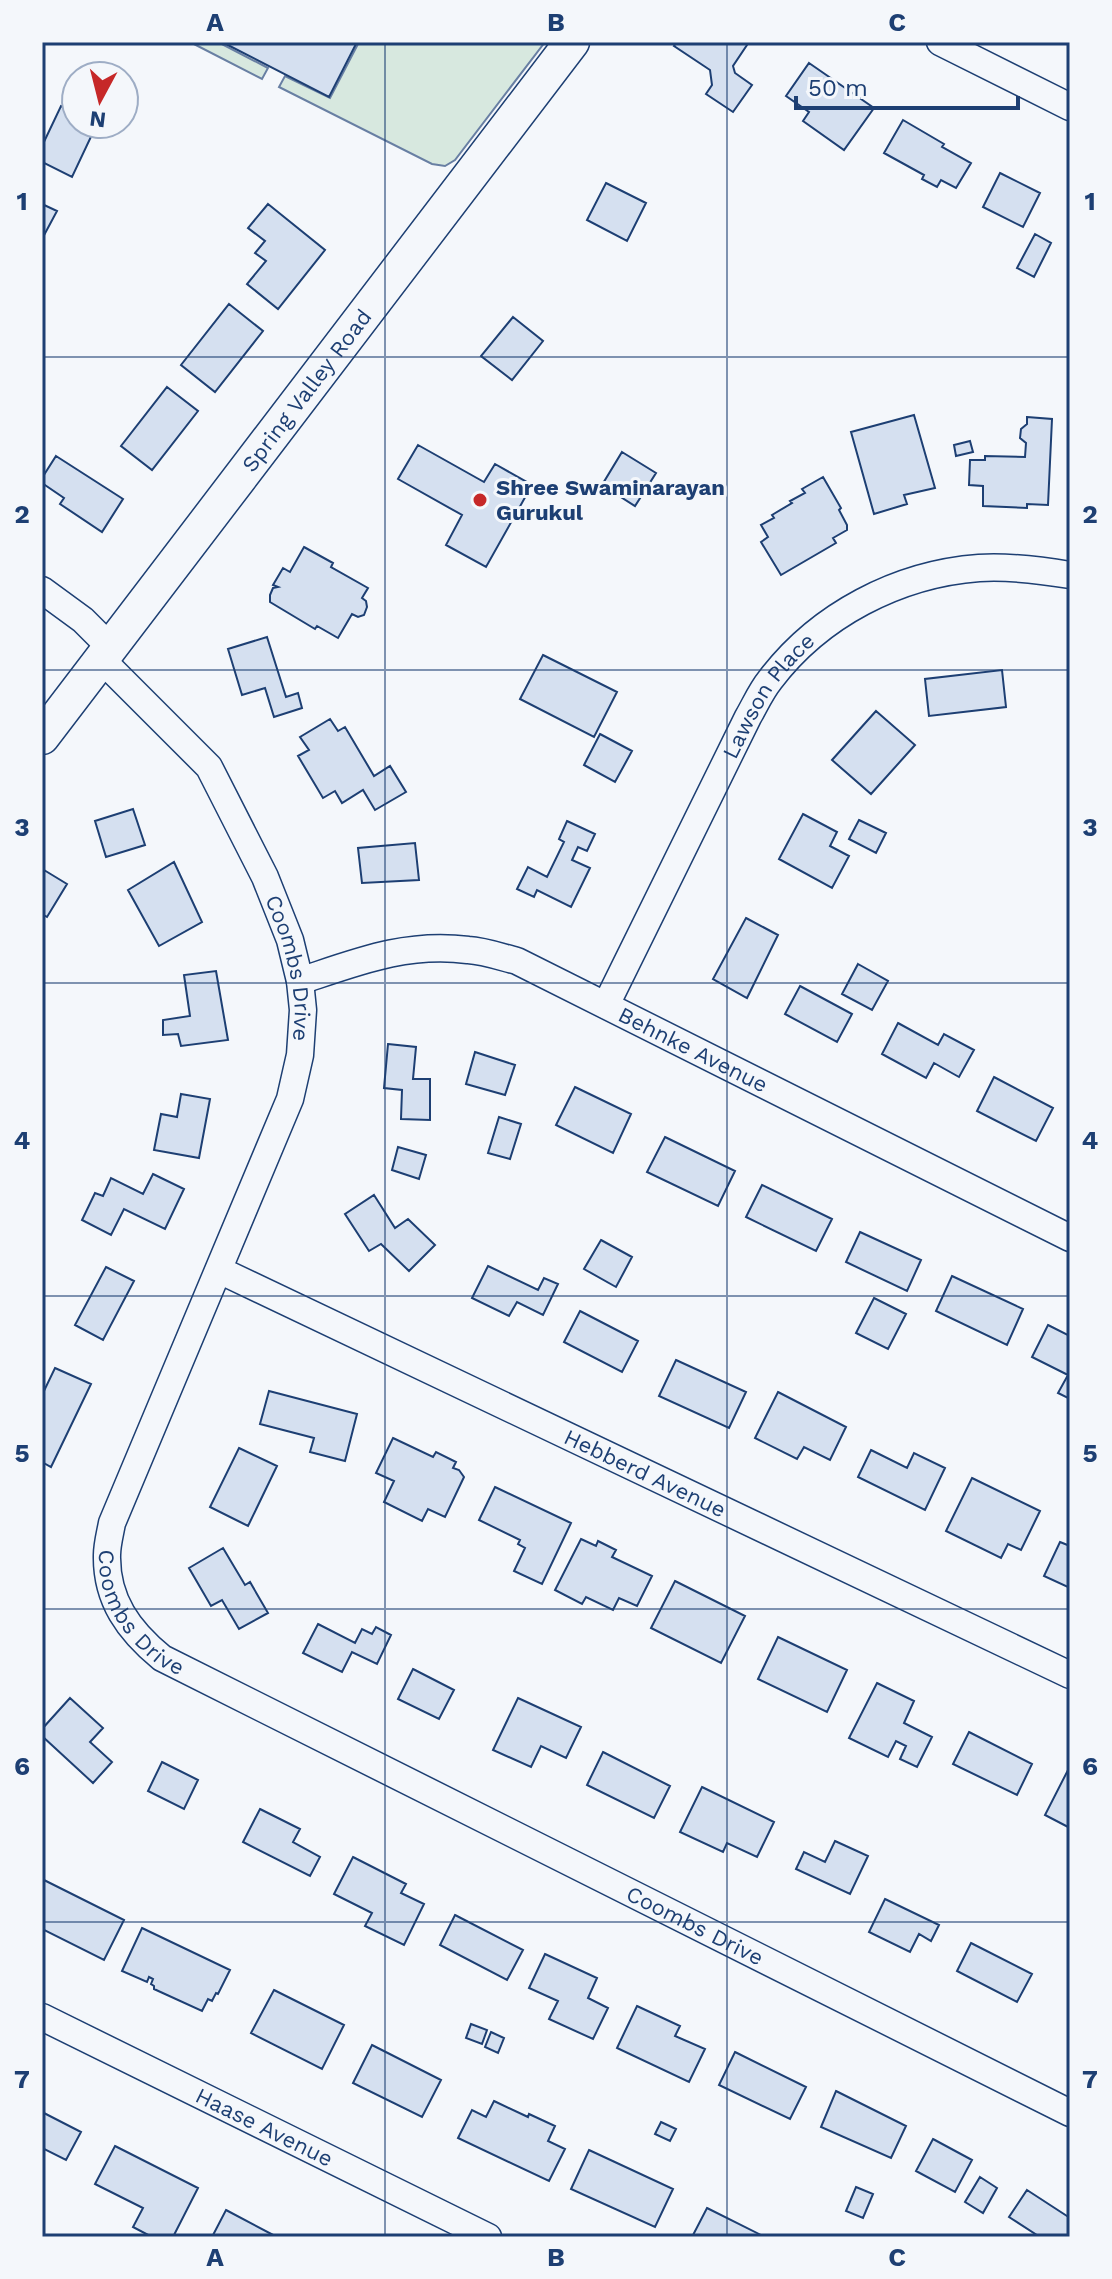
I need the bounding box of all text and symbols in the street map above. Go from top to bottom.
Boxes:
text: A [206,7,224,37]
text: B [547,7,565,37]
text: C [888,7,906,37]
north arrow [60,60,140,140]
scale bar [796,60,1018,110]
text: 50 m [808,74,868,102]
text: N [88,106,107,133]
text: 1 [16,186,28,216]
text: 1 [1084,186,1096,216]
street label: Spring Valley Road [236,304,376,477]
place label: Shree Swaminarayan Gurukul [496,475,725,525]
marker: Shree Swaminarayan Gurukul [471,491,489,509]
text: 2 [14,499,30,529]
text: 2 [1082,499,1098,529]
street label: Lawson Place [717,628,819,763]
text: 3 [14,812,30,842]
text: 3 [1082,812,1098,842]
street label: Coombs Drive [261,891,316,1042]
street label: Behnke Avenue [615,1001,772,1097]
text: 4 [14,1125,31,1155]
text: 4 [1082,1125,1099,1155]
street label: Hebberd Avenue [560,1424,730,1522]
text: 5 [14,1438,30,1468]
text: 5 [1082,1438,1098,1468]
street label: Coombs Drive [94,1550,188,1680]
text: 6 [14,1751,30,1781]
text: 6 [1082,1751,1098,1781]
street label: Coombs Drive [622,1880,768,1970]
text: 7 [14,2064,30,2094]
text: 7 [1082,2064,1098,2094]
street label: Haase Avenue [192,2082,337,2171]
text: A [206,2242,224,2272]
text: B [547,2242,565,2272]
text: C [888,2242,906,2272]

